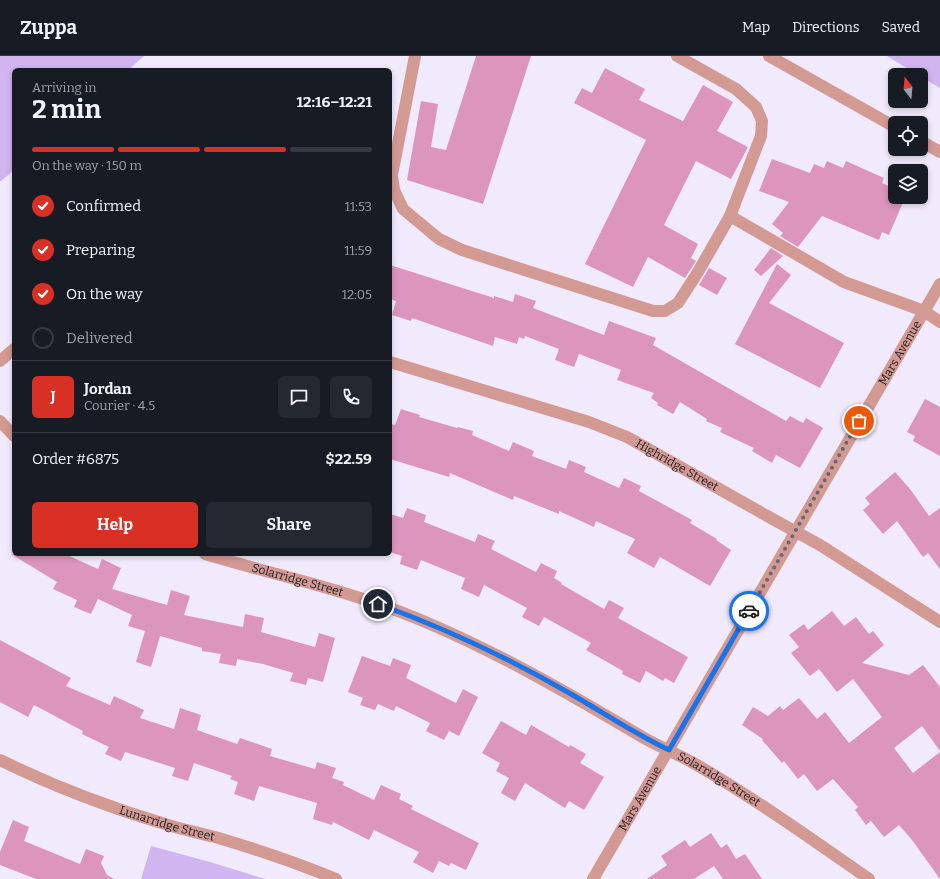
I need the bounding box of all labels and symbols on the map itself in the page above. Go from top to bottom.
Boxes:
north arrow [888,68,928,108]
street label: Mars Avenue [875,318,924,388]
pin [842,404,876,438]
street label: Highridge Street [633,436,721,494]
street label: Solarridge Street [250,561,345,600]
pin [361,587,395,621]
courier [729,591,769,631]
street label: Solarridge Street [675,749,764,810]
street label: Mars Avenue [616,764,664,834]
street label: Lunarridge Street [118,803,217,844]

